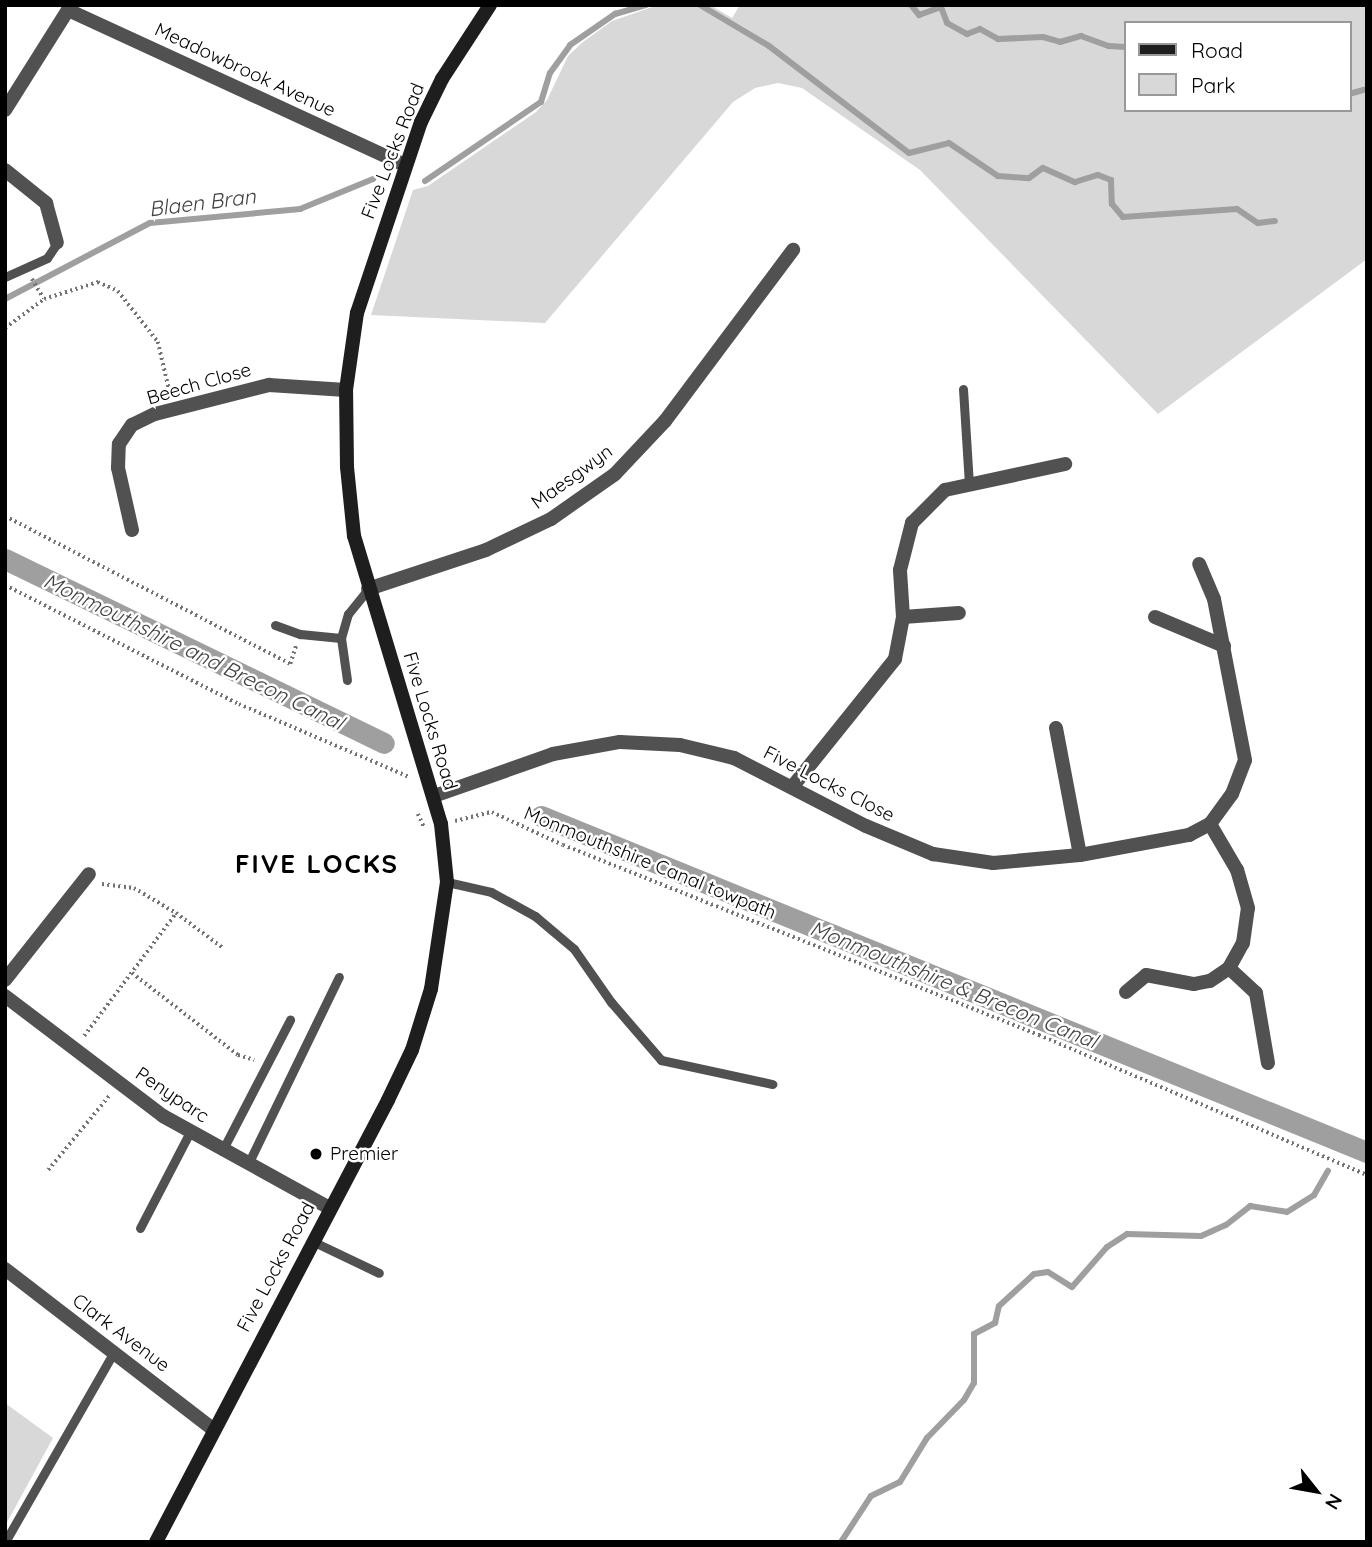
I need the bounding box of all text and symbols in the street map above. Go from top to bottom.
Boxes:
street label: Meadowbrook Avenue [151,18,339,122]
legend [1124,21,1351,112]
text: Road [1191,37,1243,63]
text: Park [1191,72,1235,98]
street label: Five Locks Road [357,80,429,222]
water label: Blaen Bran [147,183,257,221]
street label: Beech Close [144,358,254,410]
street label: Maesgwyn [527,440,617,514]
water label: Monmouthshire and Brecon Canal [40,567,348,735]
street label: Five Locks Road [398,649,462,793]
street label: Five Locks Close [760,741,898,827]
street label: Monmouthshire Canal towpath [521,802,779,924]
district label: FIVE LOCKS [236,848,398,880]
water label: Monmouthshire & Brecon Canal [807,915,1101,1053]
street label: Penyparc [131,1062,213,1128]
place label: Premier [330,1143,398,1165]
marker: Premier [308,1146,324,1162]
street label: Five Locks Road [232,1198,320,1336]
street label: Clark Avenue [68,1289,174,1377]
north arrow [1281,1456,1351,1526]
text: N [1320,1490,1348,1514]

